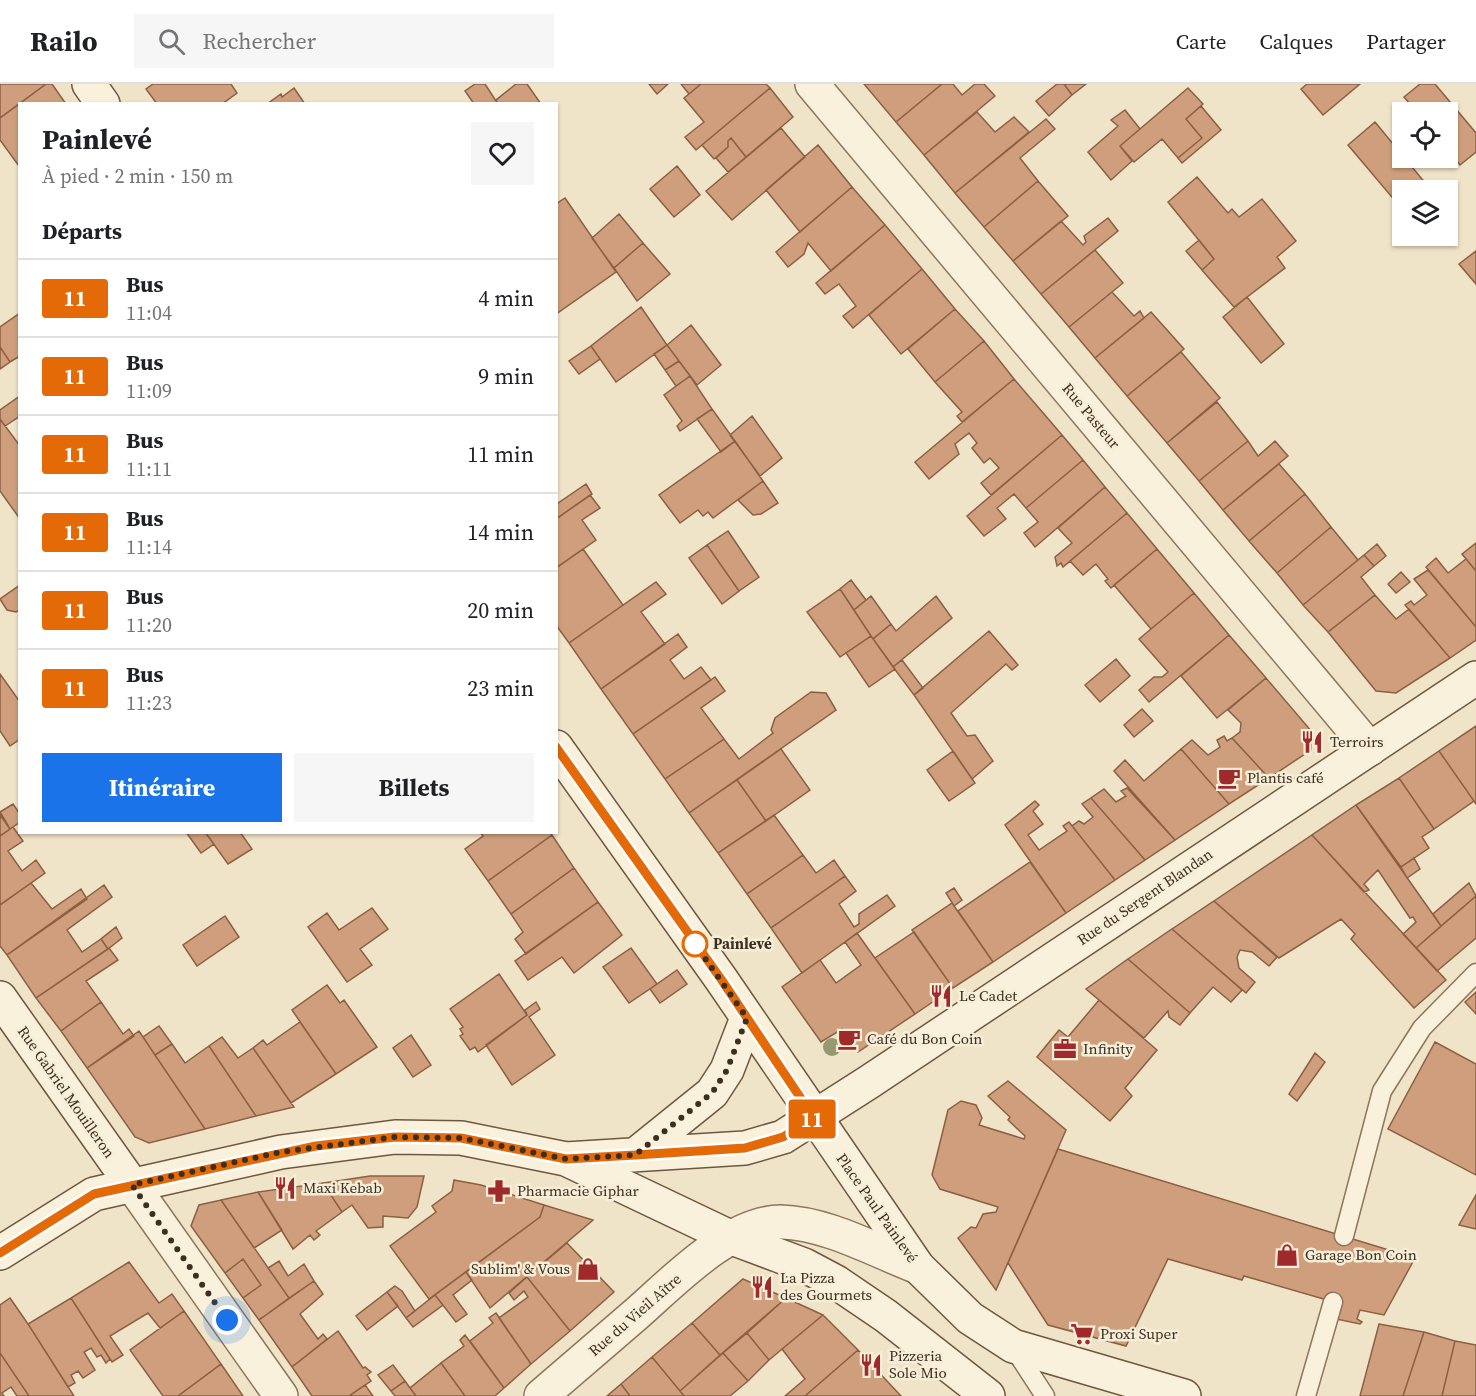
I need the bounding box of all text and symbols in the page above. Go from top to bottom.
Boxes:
search box [134,14,554,68]
text: Railo [30,22,98,60]
icon: search [155,25,188,58]
text: Rechercher [203,26,316,56]
text: Carte [1176,27,1226,56]
text: Calques [1259,27,1333,56]
text: Partager [1366,27,1446,56]
map controls [1392,102,1458,246]
button: locate [1392,102,1458,168]
text: Painlevé [42,120,152,158]
button: heart [471,122,534,185]
text: À pied · 2 min · 150 m [42,162,233,190]
button: layers [1392,180,1458,246]
text: Départs [42,216,122,246]
text: Bus [126,269,163,299]
text: 4 min [478,283,534,313]
text: 11 [64,284,86,313]
text: 11:04 [126,299,172,327]
text: Bus [126,347,163,377]
text: 9 min [478,361,534,391]
text: 11 [64,362,86,391]
text: 11:09 [126,377,172,405]
street label: Rue Pasteur [1058,378,1126,454]
text: Bus [126,425,163,455]
text: 11 min [467,439,534,469]
text: 11 [64,440,86,469]
text: 11:11 [126,455,172,483]
text: Bus [126,503,163,533]
text: 14 min [467,517,534,547]
text: 11 [64,518,86,547]
text: 11:14 [126,533,172,561]
text: Bus [126,581,163,611]
text: 20 min [467,595,534,625]
text: 11 [64,596,86,625]
text: 11:20 [126,611,172,639]
text: Bus [126,659,163,689]
text: 23 min [467,673,534,703]
text: 11 [64,674,86,703]
text: 11:23 [126,689,172,717]
restaurant icon: Terroirs [1299,729,1325,755]
place label: Terroirs [1330,731,1384,752]
button: Itinéraire [42,753,282,822]
button: Billets [294,753,534,822]
cafe icon: Plantis café [1216,765,1242,791]
place label: Plantis café [1247,767,1324,788]
street label: Rue du Sergent Blandan [1073,843,1217,950]
marker: Painlevé [682,931,708,957]
place label: Painlevé [713,933,772,954]
restaurant icon: Le Cadet [928,983,954,1009]
place label: Le Cadet [959,985,1017,1006]
street label: Rue Gabriel Mouilleron [13,1021,120,1162]
cafe icon: Café du Bon Coin [836,1026,862,1052]
place label: Café du Bon Coin [867,1028,982,1049]
office icon: Infinity [1052,1036,1078,1062]
place label: Infinity [1083,1038,1133,1059]
line badge: 11 [785,1100,839,1138]
text: 11 [801,1105,823,1134]
street label: Place Paul Painlevé [832,1149,923,1267]
restaurant icon: Maxi Kebab [272,1175,298,1201]
place label: Maxi Kebab [303,1177,382,1198]
pharmacy icon: Pharmacie Giphar [486,1178,512,1204]
place label: Pharmacie Giphar [517,1180,640,1201]
shop icon: Garage Bon Coin [1274,1242,1300,1268]
place label: Garage Bon Coin [1305,1244,1417,1265]
shop icon: Sublim' & Vous [575,1256,601,1282]
place label: Sublim' & Vous [471,1258,570,1279]
place label: La Pizza des Gourmets [780,1267,872,1305]
street label: Rue du Vieil Aître [584,1268,686,1361]
restaurant icon: La Pizza des Gourmets [749,1274,775,1300]
your location [212,1305,242,1335]
supermarket icon: Proxi Super [1069,1321,1095,1347]
place label: Proxi Super [1100,1323,1178,1344]
place label: Pizzeria Sole Mio [889,1345,947,1383]
restaurant icon: Pizzeria Sole Mio [858,1352,884,1378]

